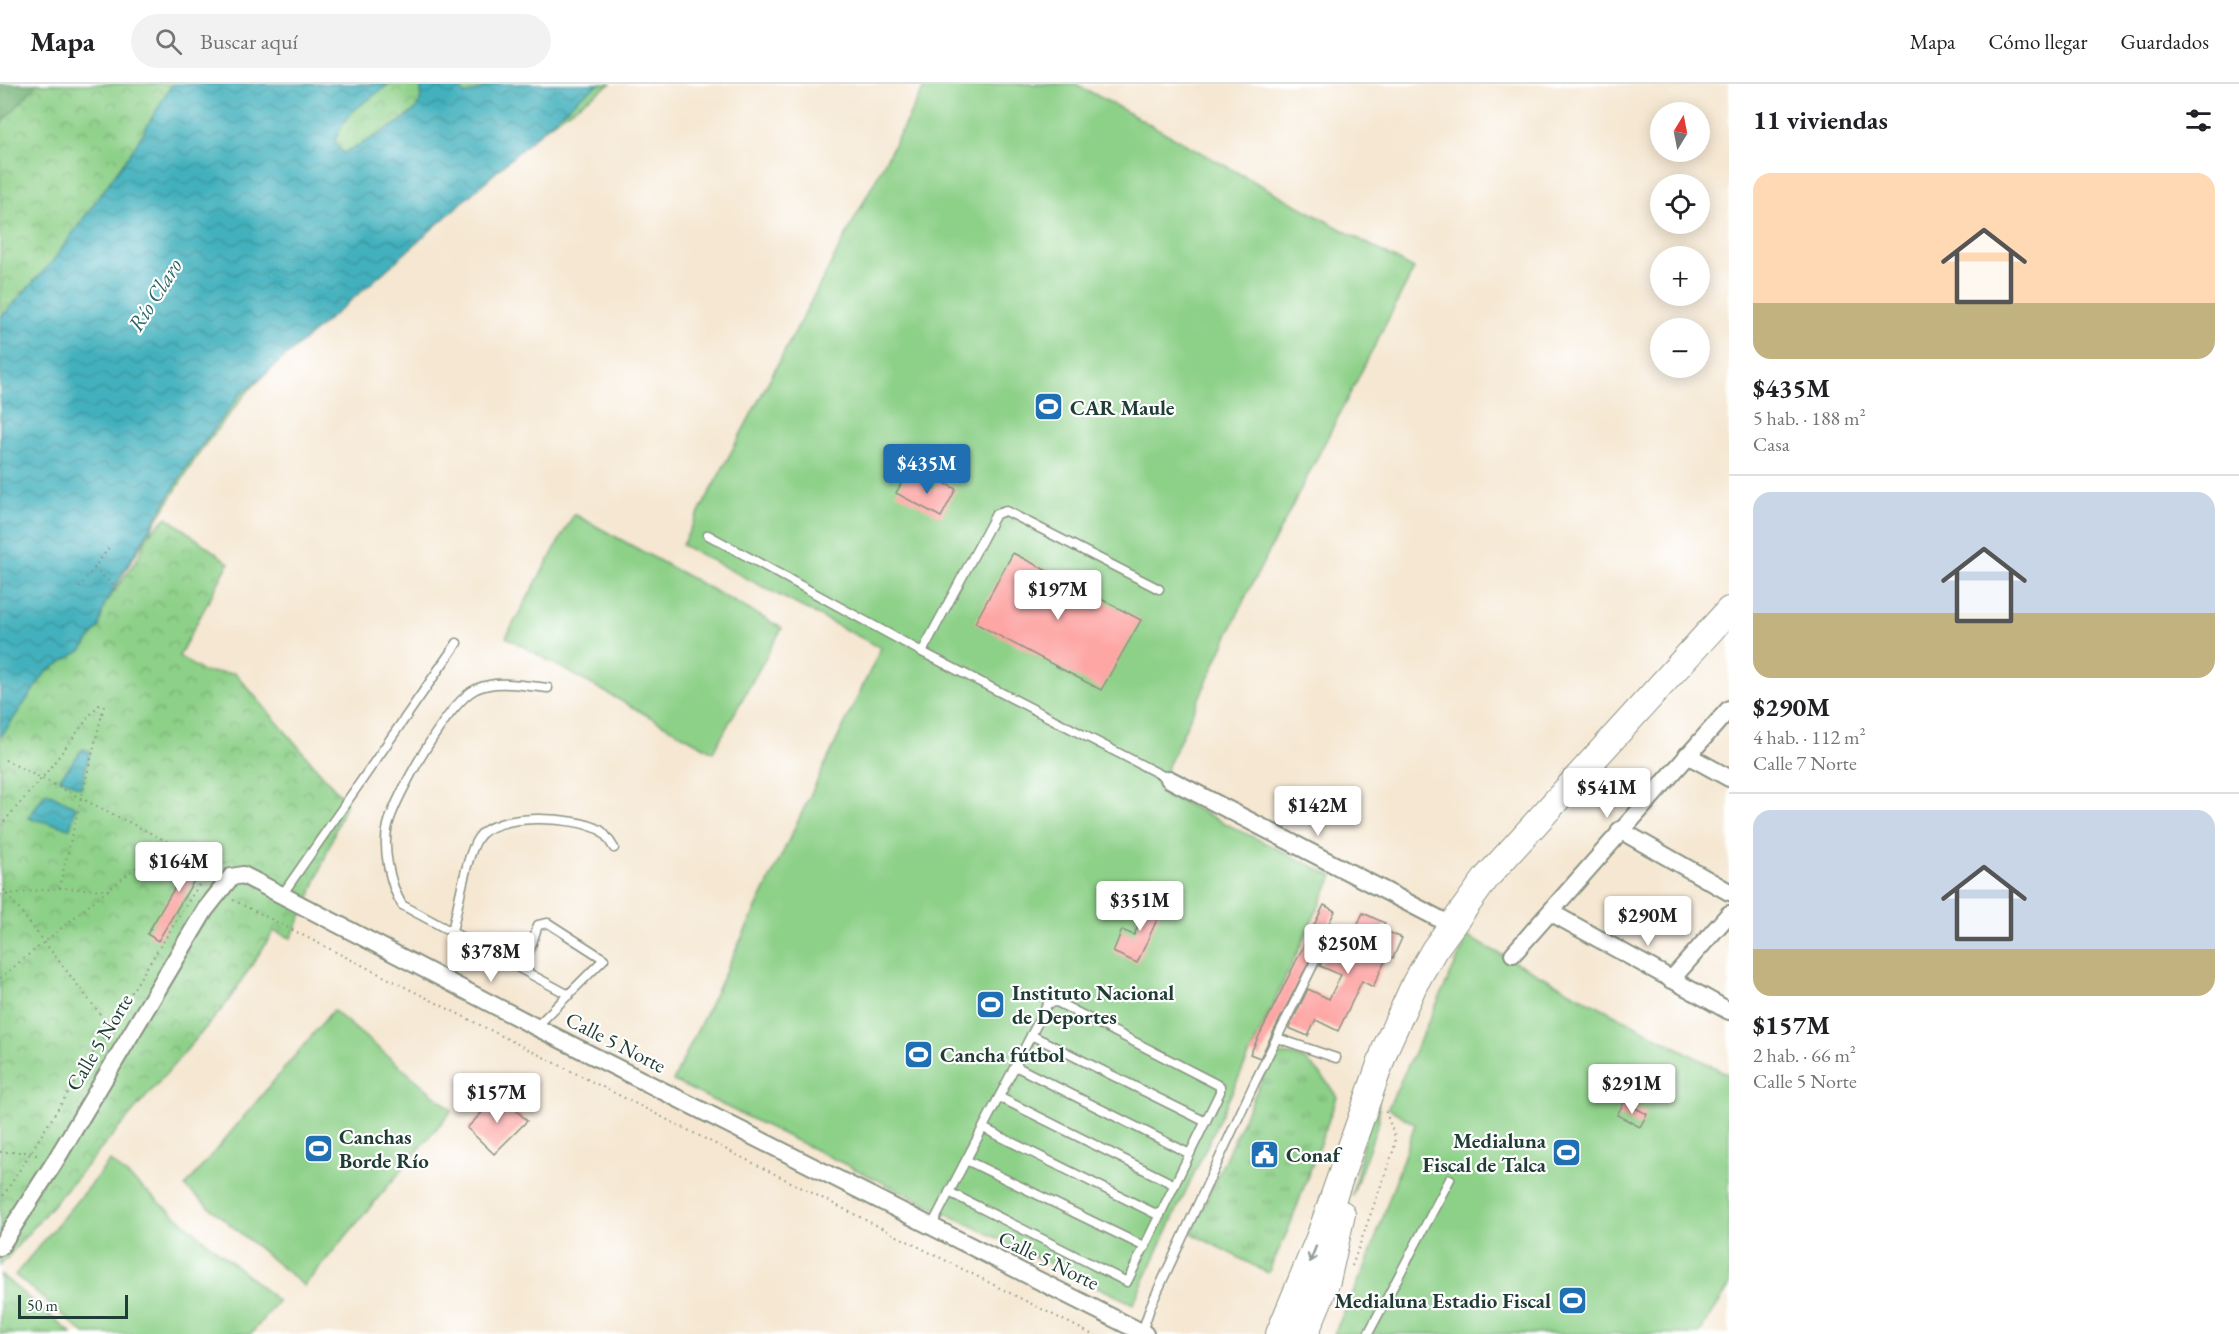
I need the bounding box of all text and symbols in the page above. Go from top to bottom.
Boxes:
search box [131,14,551,68]
text: Mapa [30,23,95,59]
icon: search [152,25,185,58]
text: Buscar aquí [200,27,298,56]
text: Mapa [1910,28,1955,55]
text: Cómo llegar [1988,28,2087,55]
text: Guardados [2120,28,2209,55]
north arrow [1650,102,1710,162]
map controls [1650,102,1710,378]
text: 11 viviendas [1753,103,1888,137]
icon: filters [2182,104,2215,137]
button: locate [1650,174,1710,234]
icon: home [1930,212,2038,320]
button: + [1650,246,1710,306]
water label: Río Claro [121,253,189,337]
button: − [1650,318,1710,378]
text: $435M [1753,371,1830,405]
sports icon: CAR Maule [1033,391,1065,423]
place label: CAR Maule [1070,394,1175,421]
text: 5 hab. · 188 m² [1753,405,1866,431]
text: Casa [1753,431,1790,457]
pin: $435M [885,444,969,495]
text: $435M [897,450,957,476]
icon: home [1930,531,2038,639]
pin: $197M [1016,570,1100,621]
text: $197M [1028,576,1088,602]
text: $290M [1753,690,1830,724]
text: 4 hab. · 112 m² [1753,724,1866,750]
text: Calle 7 Norte [1753,750,1857,776]
pin: $541M [1565,768,1649,819]
text: $541M [1577,774,1637,800]
pin: $142M [1276,786,1360,837]
text: $142M [1288,792,1348,818]
pin: $164M [137,842,221,893]
text: $164M [149,848,209,874]
icon: home [1930,849,2038,957]
pin: $351M [1098,881,1182,932]
text: $351M [1110,887,1170,913]
pin: $290M [1606,896,1690,947]
text: $290M [1618,902,1678,928]
pin: $250M [1306,924,1390,975]
text: $250M [1318,930,1378,956]
pin: $378M [449,932,533,983]
text: $378M [461,938,521,964]
place label: Instituto Nacional de Deportes [1012,979,1174,1030]
street label: Calle 5 Norte [59,988,139,1096]
sports icon: Instituto Nacional de Deportes [975,988,1007,1020]
street label: Calle 5 Norte [561,1005,671,1079]
text: $157M [1753,1008,1830,1042]
sports icon: Cancha fútbol [903,1038,935,1070]
place label: Cancha fútbol [940,1041,1065,1068]
text: 2 hab. · 66 m² [1753,1042,1856,1068]
pin: $291M [1590,1064,1674,1115]
text: Calle 5 Norte [1753,1068,1857,1094]
text: $291M [1602,1070,1662,1096]
pin: $157M [455,1073,539,1124]
text: $157M [467,1079,527,1105]
place label: Canchas Borde Río [339,1123,429,1174]
place label: Medialuna Fiscal de Talca [1423,1127,1547,1178]
sports icon: Canchas Borde Río [302,1132,334,1164]
sports icon: Medialuna Fiscal de Talca [1551,1136,1583,1168]
public building icon: Conaf [1249,1138,1281,1170]
place label: Conaf [1286,1141,1343,1168]
street label: Calle 5 Norte [994,1224,1104,1296]
one-way arrow [1307,1244,1318,1263]
sports icon: Medialuna Estadio Fiscal [1556,1284,1588,1316]
place label: Medialuna Estadio Fiscal [1334,1287,1551,1314]
scale bar [18,1292,128,1320]
text: 50 m [27,1295,58,1316]

